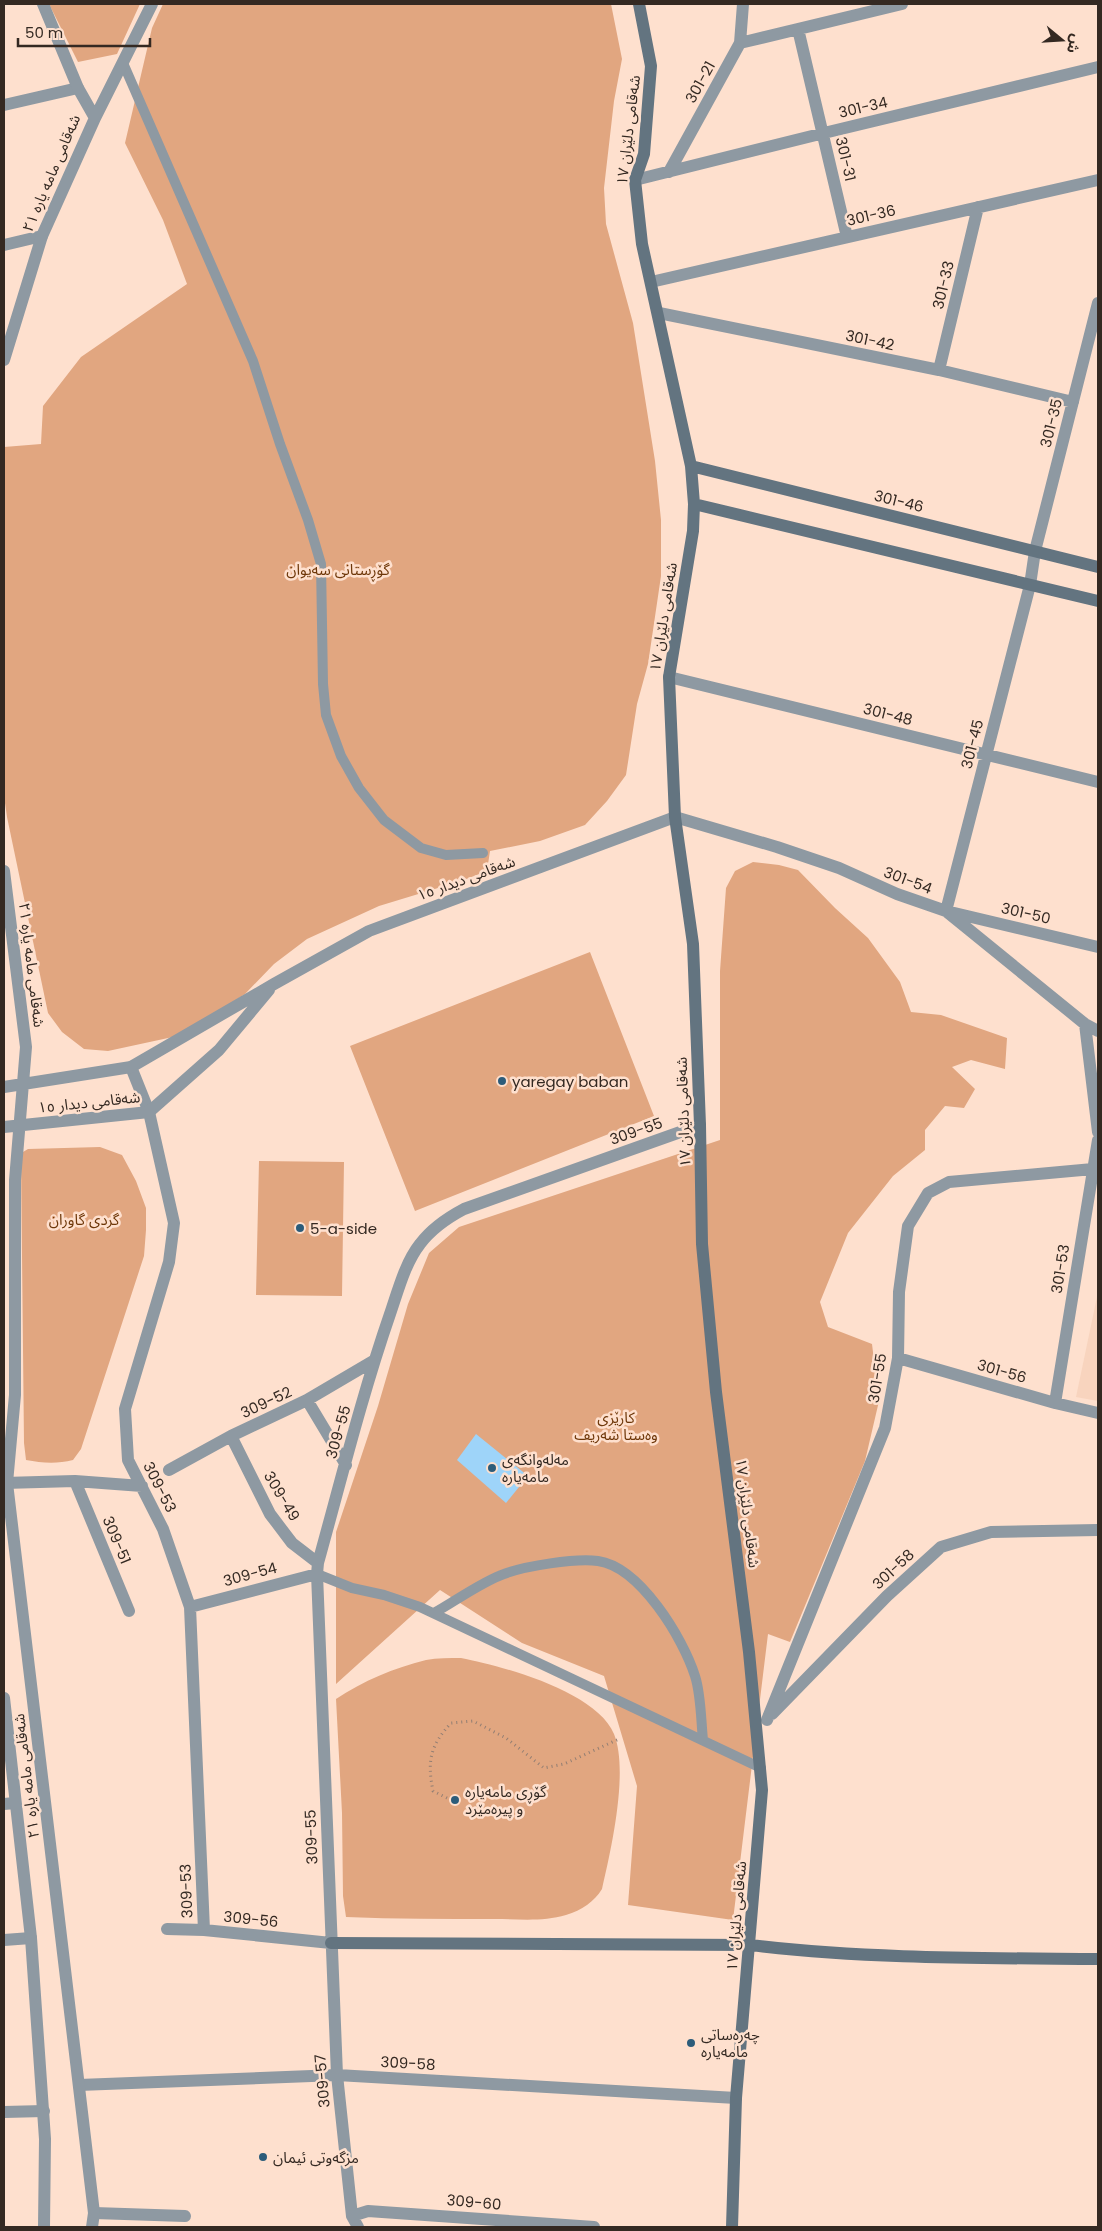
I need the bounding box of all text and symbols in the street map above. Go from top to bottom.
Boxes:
scale bar [18,15,150,47]
north arrow [1037,15,1087,65]
text: 50 m [25,22,63,43]
text: ش [1062,32,1087,56]
street label: 301-21 [680,57,720,107]
street label: شەقامی دلێران ١٧ [611,74,645,186]
street label: 301-34 [836,91,890,123]
street label: شەقامی مامە یارە ٢١ [17,111,85,235]
street label: 301-31 [831,135,861,183]
street label: 301-36 [844,199,898,231]
street label: 301-33 [927,259,959,311]
street label: 301-42 [844,325,896,355]
street label: 301-35 [1035,396,1067,450]
street label: 301-46 [872,485,926,517]
park label: گۆڕستانی سەیوان [286,559,391,582]
street label: شەقامی دلێران ١٧ [644,561,682,673]
street label: 301-48 [861,698,915,730]
street label: 301-45 [956,717,988,771]
street label: شەقامی دیدار ١٥ [414,850,518,905]
street label: 301-54 [881,861,935,899]
street label: 301-50 [999,897,1053,929]
street label: شەقامی مامە یارە ٢١ [14,901,50,1029]
street label: شەقامی دلێران ١٧ [671,1056,695,1167]
place label: yaregay baban [512,1071,628,1092]
marker: yaregay baban [496,1075,508,1087]
street label: شەقامی دیدار ١٥ [37,1086,142,1118]
street label: 309-55 [607,1112,665,1150]
park label: گردی گاوران [49,1209,120,1230]
place label: 5-a-side [310,1218,377,1239]
marker: 5-a-side [294,1222,306,1234]
street label: 301-53 [1046,1243,1074,1295]
street label: 301-55 [863,1352,891,1404]
street label: 301-56 [975,1354,1029,1388]
street label: 309-52 [237,1381,295,1423]
street label: 309-55 [320,1403,356,1461]
park label: کارێزی وەستا شەریف [574,1407,658,1445]
place label: مەلەوانگەی مامەیارە [502,1449,569,1487]
street label: شەقامی دلێران ١٧ [731,1457,765,1569]
street label: 309-53 [138,1458,182,1516]
marker: مەلەوانگەی مامەیارە [486,1462,498,1474]
street label: 309-49 [259,1467,305,1525]
street label: 309-51 [98,1513,136,1567]
street label: 301-58 [867,1544,919,1594]
street label: 309-54 [221,1557,279,1591]
street label: شەقامی مامە یارە ٢١ [8,1712,44,1840]
place label: گۆڕی مامەیارە و پیرەمێرد [465,1781,547,1819]
marker: گۆڕی مامەیارە و پیرەمێرد [449,1794,461,1806]
street label: 309-55 [300,1809,322,1865]
street label: شەقامی دلێران ١٧ [721,1860,751,1972]
street label: 309-53 [175,1864,197,1918]
street label: 309-56 [223,1906,279,1932]
place label: چەرەساتی مامەیارە [701,2024,760,2062]
marker: چەرەساتی مامەیارە [685,2037,697,2049]
street label: 309-58 [380,2051,436,2075]
street label: 309-57 [309,2053,335,2109]
place label: مزگەوتی ئیمان [273,2147,359,2168]
marker: مزگەوتی ئیمان [257,2151,269,2163]
street label: 309-60 [446,2189,502,2215]

